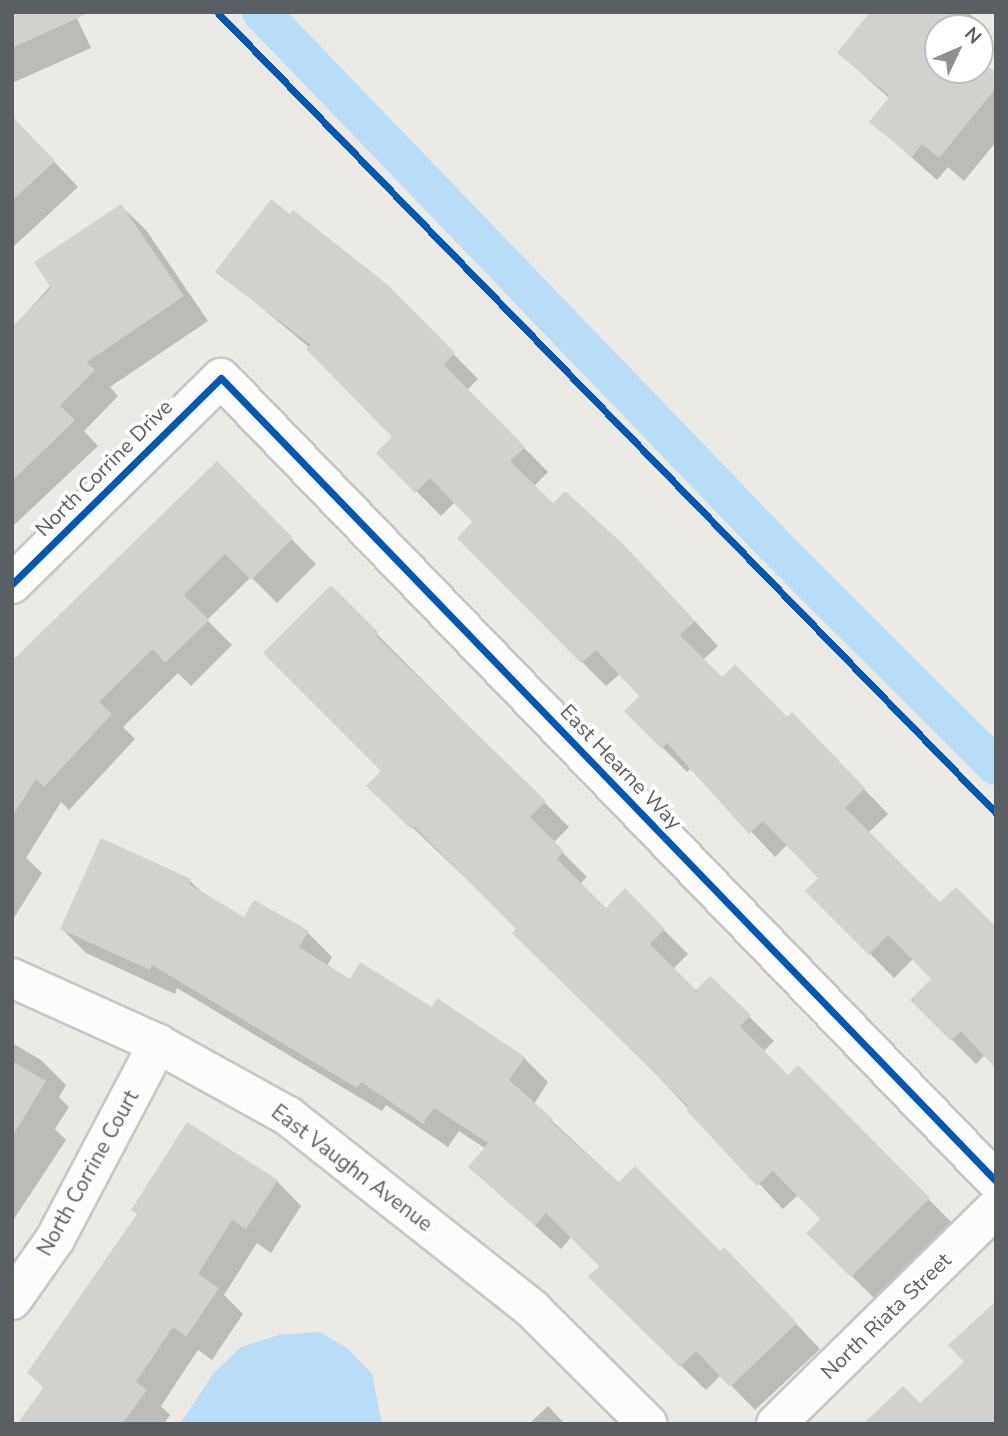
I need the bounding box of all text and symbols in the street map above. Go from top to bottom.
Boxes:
north arrow [924,14,994,84]
text: N [958,22,987,50]
street label: North Corrine Drive [30,394,178,542]
street label: East Hearne Way [555,699,687,835]
street label: North Corrine Court [32,1086,144,1260]
street label: East Vaughn Avenue [266,1099,438,1237]
street label: North Riata Street [816,1247,956,1385]

